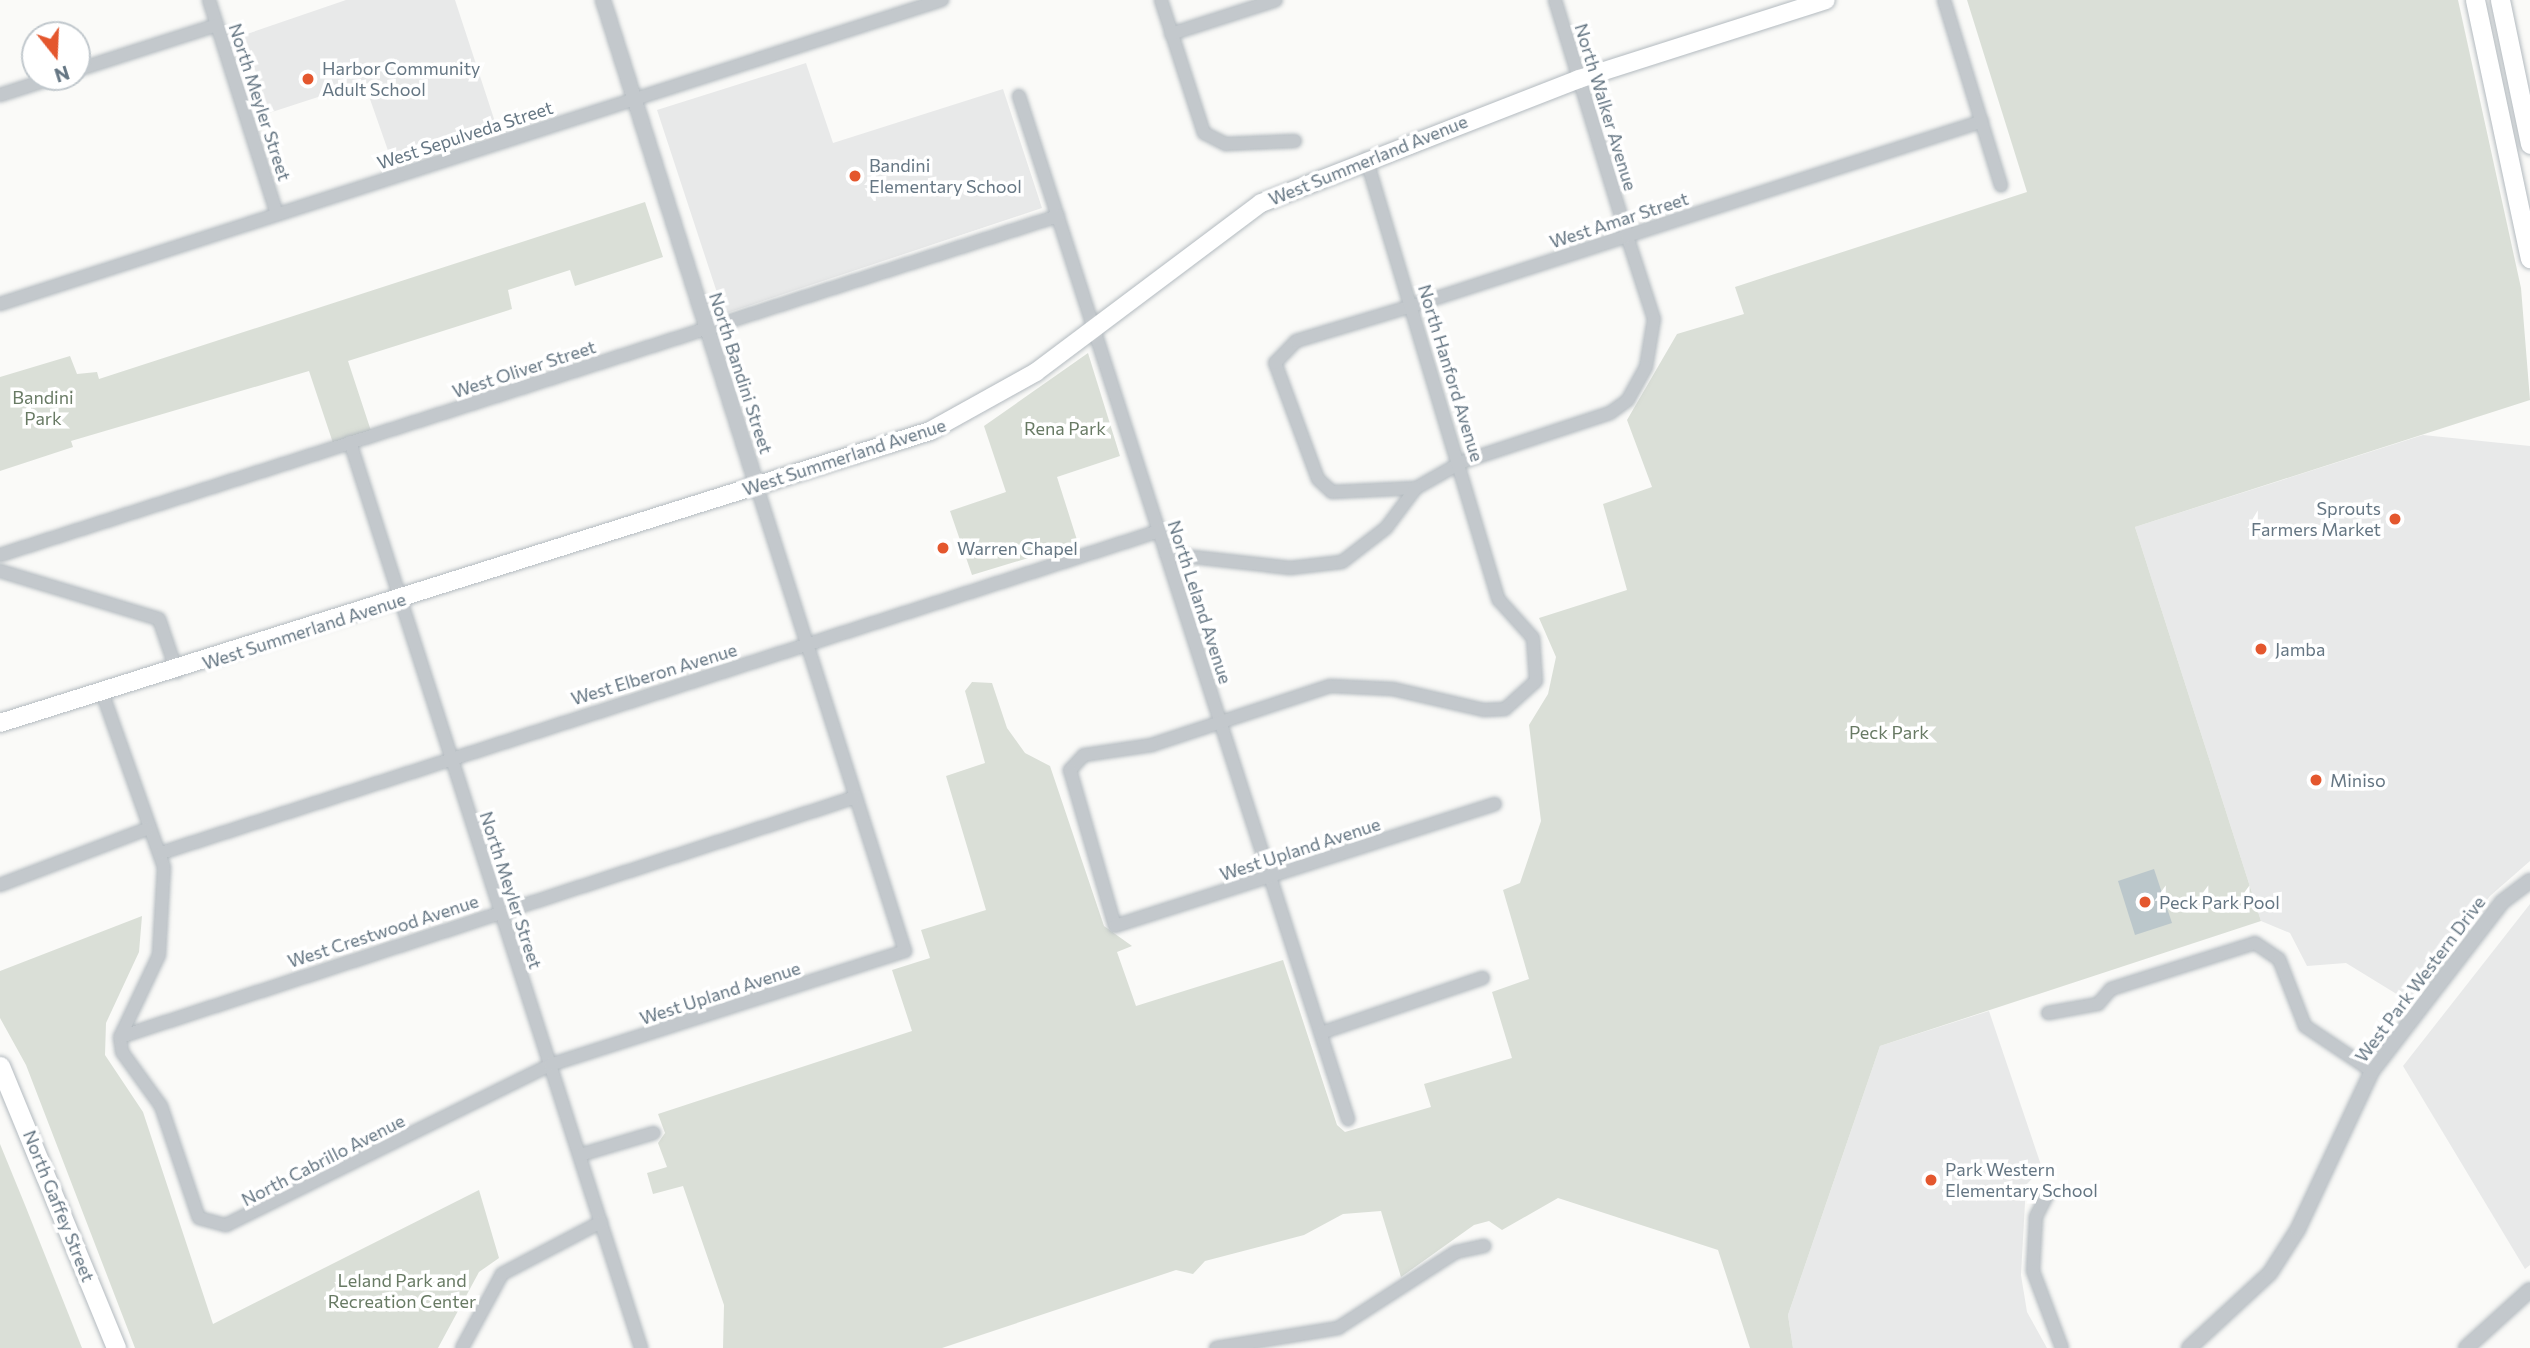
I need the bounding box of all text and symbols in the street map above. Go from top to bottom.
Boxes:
north arrow [21,21,91,91]
street label: North Meyler Street [224,21,296,183]
street label: North Walker Avenue [1570,21,1642,193]
place label: Harbor Community Adult School [322,58,480,100]
text: N [52,61,72,88]
marker: Harbor Community Adult School [300,71,316,87]
street label: West Sepulveda Street [374,96,556,174]
street label: West Summerland Avenue [1265,110,1471,210]
place label: Bandini Elementary School [869,155,1022,198]
marker: Bandini Elementary School [847,168,863,184]
street label: West Amar Street [1547,187,1691,253]
street label: North Hanford Avenue [1414,282,1488,464]
street label: North Bandini Street [705,290,777,456]
street label: West Oliver Street [450,336,598,402]
park label: Bandini Park [12,387,74,430]
street label: West Summerland Avenue [740,414,948,500]
park label: Rena Park [1024,417,1106,439]
place label: Sprouts Farmers Market [2251,498,2381,540]
marker: Sprouts Farmers Market [2387,511,2403,527]
street label: North Leland Avenue [1163,518,1237,686]
place label: Warren Chapel [957,537,1078,559]
marker: Warren Chapel [935,540,951,556]
street label: West Summerland Avenue [200,588,408,674]
street label: West Elberon Avenue [568,638,740,710]
place label: Jamba [2275,638,2325,660]
marker: Jamba [2253,641,2269,657]
park label: Peck Park [1849,721,1929,743]
place label: Miniso [2330,769,2386,791]
marker: Miniso [2308,772,2324,788]
street label: North Meyler Street [475,809,547,971]
street label: West Upland Avenue [1217,813,1383,885]
street label: West Crestwood Avenue [285,890,481,972]
place label: Peck Park Pool [2159,891,2280,913]
street label: West Park Western Drive [2350,892,2490,1066]
marker: Peck Park Pool [2137,894,2153,910]
street label: West Upland Avenue [637,957,803,1029]
street label: North Cabrillo Avenue [238,1109,408,1211]
street label: North Gaffey Street [19,1127,99,1285]
place label: Park Western Elementary School [1945,1159,2098,1202]
marker: Park Western Elementary School [1923,1172,1939,1188]
park label: Leland Park and Recreation Center [328,1270,476,1312]

